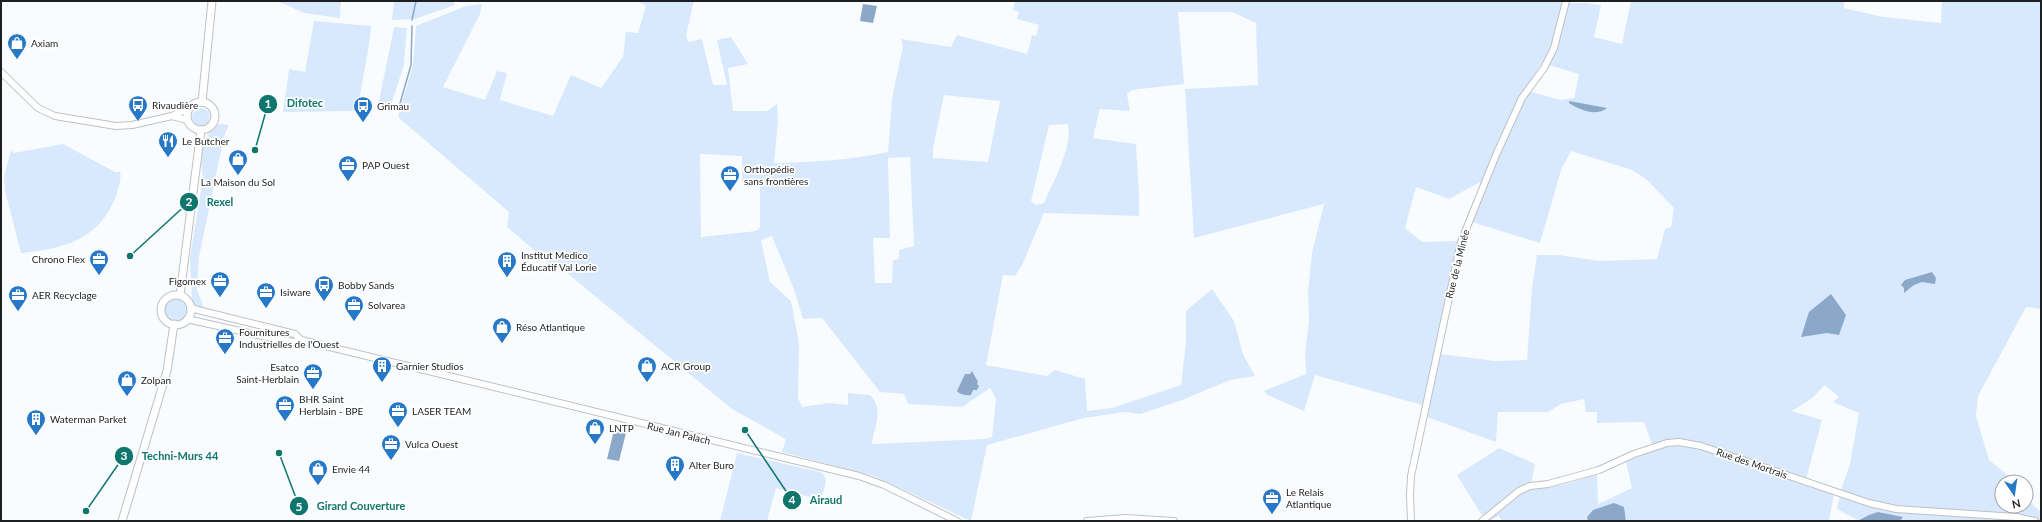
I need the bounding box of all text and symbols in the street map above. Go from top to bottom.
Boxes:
shop icon: Axiam [6,32,28,60]
place label: Axiam [31,37,58,49]
callout: Difotec [258,92,331,115]
bus stop icon: Rivaudière [127,94,149,122]
bus stop icon: Grimau [352,95,374,123]
text: 1 [265,96,272,111]
text: Difotec [287,96,324,109]
place label: Rivaudière [152,99,198,111]
place label: Grimau [377,100,409,112]
restaurant icon: Le Butcher [157,130,179,158]
place label: Le Butcher [182,135,230,147]
shop icon: La Maison du Sol [227,148,249,176]
office icon: PAP Ouest [337,154,359,182]
place label: PAP Ouest [362,159,410,171]
place label: Orthopédie sans frontières [744,163,808,187]
office icon: Orthopédie sans frontières [719,164,741,192]
place label: La Maison du Sol [201,176,275,188]
callout: Rexel [179,191,241,214]
text: 2 [186,194,193,209]
text: Rexel [207,195,234,208]
street label: Rue de la Minée [1443,228,1471,300]
office icon: Chrono Flex [88,248,110,276]
place label: Institut Medico Éducatif Val Lorie [521,249,597,273]
building icon: Institut Medico Éducatif Val Lorie [496,250,518,278]
place label: Chrono Flex [32,253,85,265]
office icon: Figomex [209,270,231,298]
bus stop icon: Bobby Sands [313,274,335,302]
place label: Figomex [169,275,206,287]
place label: Bobby Sands [338,279,394,291]
office icon: Isiware [255,281,277,309]
office icon: AER Recyclage [7,284,29,312]
place label: Isiware [280,286,311,298]
place label: AER Recyclage [32,289,97,301]
office icon: Solvarea [343,294,365,322]
place label: Solvarea [368,299,405,311]
shop icon: Réso Atlantique [491,316,513,344]
place label: Réso Atlantique [516,321,585,333]
place label: Fournitures Industrielles de l'Ouest [239,326,340,350]
office icon: Fournitures Industrielles de l'Ouest [214,327,236,355]
building icon: Garnier Studios [371,355,393,383]
shop icon: ACR Group [636,355,658,383]
place label: Garnier Studios [396,360,464,372]
place label: ACR Group [661,360,711,372]
place label: Esatco Saint-Herblain [236,361,299,385]
office icon: Esatco Saint-Herblain [302,362,324,390]
shop icon: Zolpan [116,369,138,397]
place label: Zolpan [141,374,171,386]
place label: BHR Saint Herblain - BPE [299,393,364,417]
office icon: BHR Saint Herblain - BPE [274,394,296,422]
office icon: LASER TEAM [387,400,409,428]
place label: LASER TEAM [412,405,471,417]
building icon: Waterman Parket [25,408,47,436]
place label: Waterman Parket [50,413,127,425]
shop icon: LNTP [584,417,606,445]
street label: Rue Jan Palach [646,419,712,447]
place label: LNTP [609,422,634,434]
office icon: Vulca Ouest [380,433,402,461]
place label: Vulca Ouest [405,438,459,450]
callout: Techni-Murs 44 [114,445,226,468]
street label: Rue des Mortrais [1715,445,1789,481]
text: 3 [121,448,128,463]
text: Techni-Murs 44 [142,449,219,462]
building icon: Alter Buro [664,454,686,482]
shop icon: Envie 44 [307,458,329,486]
place label: Alter Buro [689,459,734,471]
place label: Envie 44 [332,463,370,475]
north arrow [1994,474,2034,514]
place label: Le Relais Atlantique [1286,486,1332,510]
office icon: Le Relais Atlantique [1261,487,1283,515]
callout: Airaud [782,489,850,512]
text: 4 [789,492,796,507]
text: Airaud [809,493,842,506]
callout: Girard Couverture [289,495,414,518]
text: N [2011,497,2022,512]
text: 5 [296,499,303,514]
text: Girard Couverture [317,499,405,512]

